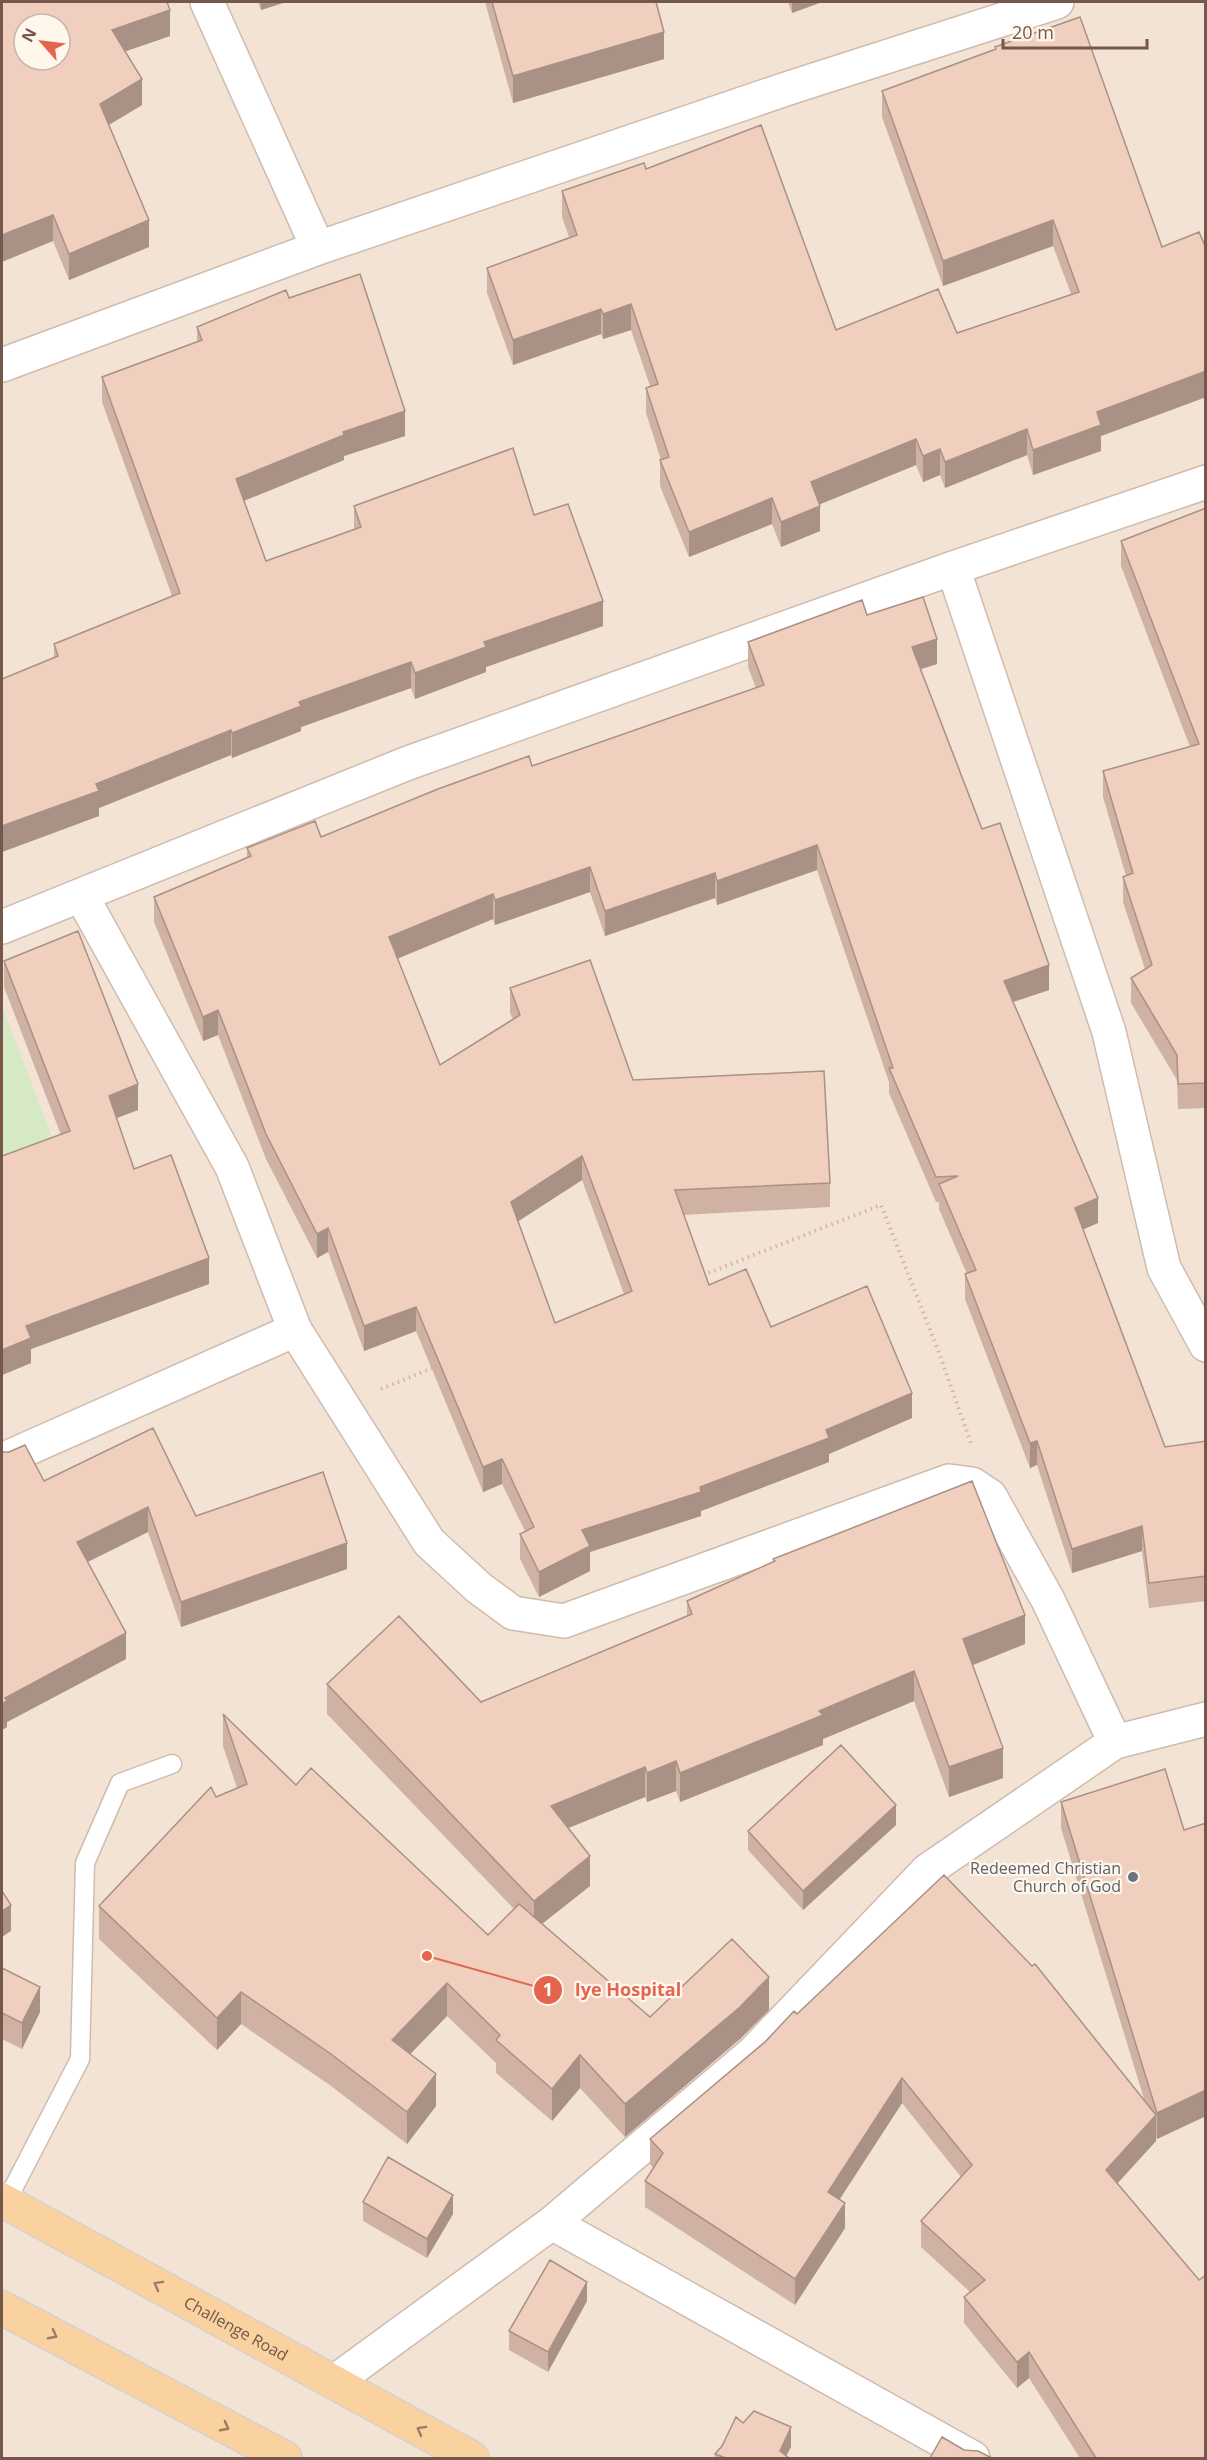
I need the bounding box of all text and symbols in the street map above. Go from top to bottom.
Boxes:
north arrow [12,12,72,72]
scale bar [1003,12,1147,50]
text: 20 m [1012,20,1054,44]
text: N [16,24,42,46]
place label: Redeemed Christian Church of God [970,1857,1121,1897]
marker: Redeemed Christian Church of God [1126,1870,1140,1884]
callout: Iye Hospital [533,1972,694,2008]
text: 1 [543,1977,553,2001]
text: Iye Hospital [575,1977,681,2001]
one-way arrow [154,2281,164,2292]
street label: Challenge Road [180,2291,292,2366]
one-way arrow [47,2328,57,2339]
one-way arrow [219,2420,230,2431]
one-way arrow [416,2426,427,2437]

